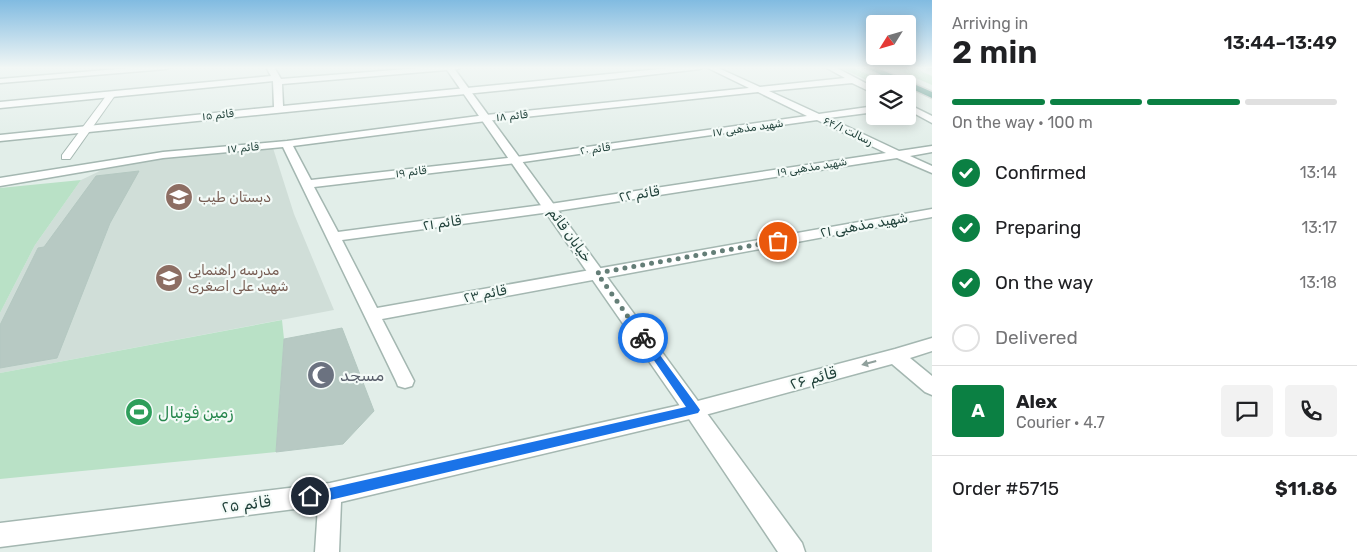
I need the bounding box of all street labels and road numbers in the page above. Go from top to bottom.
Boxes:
street label: قائم ۱۵ [201,107,235,124]
street label: قائم ۱۸ [495,108,529,125]
street label: رسالت ۶۴/۱ [821,114,875,148]
street label: شهید مذهبی ۱۷ [712,117,784,139]
street label: قائم ۱۷ [227,140,260,157]
street label: قائم ۲۰ [579,140,611,159]
street label: شهید مذهبی ۱۹ [776,155,848,179]
street label: قائم ۱۹ [395,164,427,181]
street label: قائم ۲۲ [617,182,661,206]
street label: خیابان قائم [545,204,596,266]
street label: شهید مذهبی ۲۱ [819,209,909,241]
street label: قائم ۲۱ [422,212,463,234]
street label: قائم ۲۳ [462,281,508,306]
street label: قائم ۲۶ [787,363,839,394]
street label: قائم ۲۵ [220,492,272,517]

